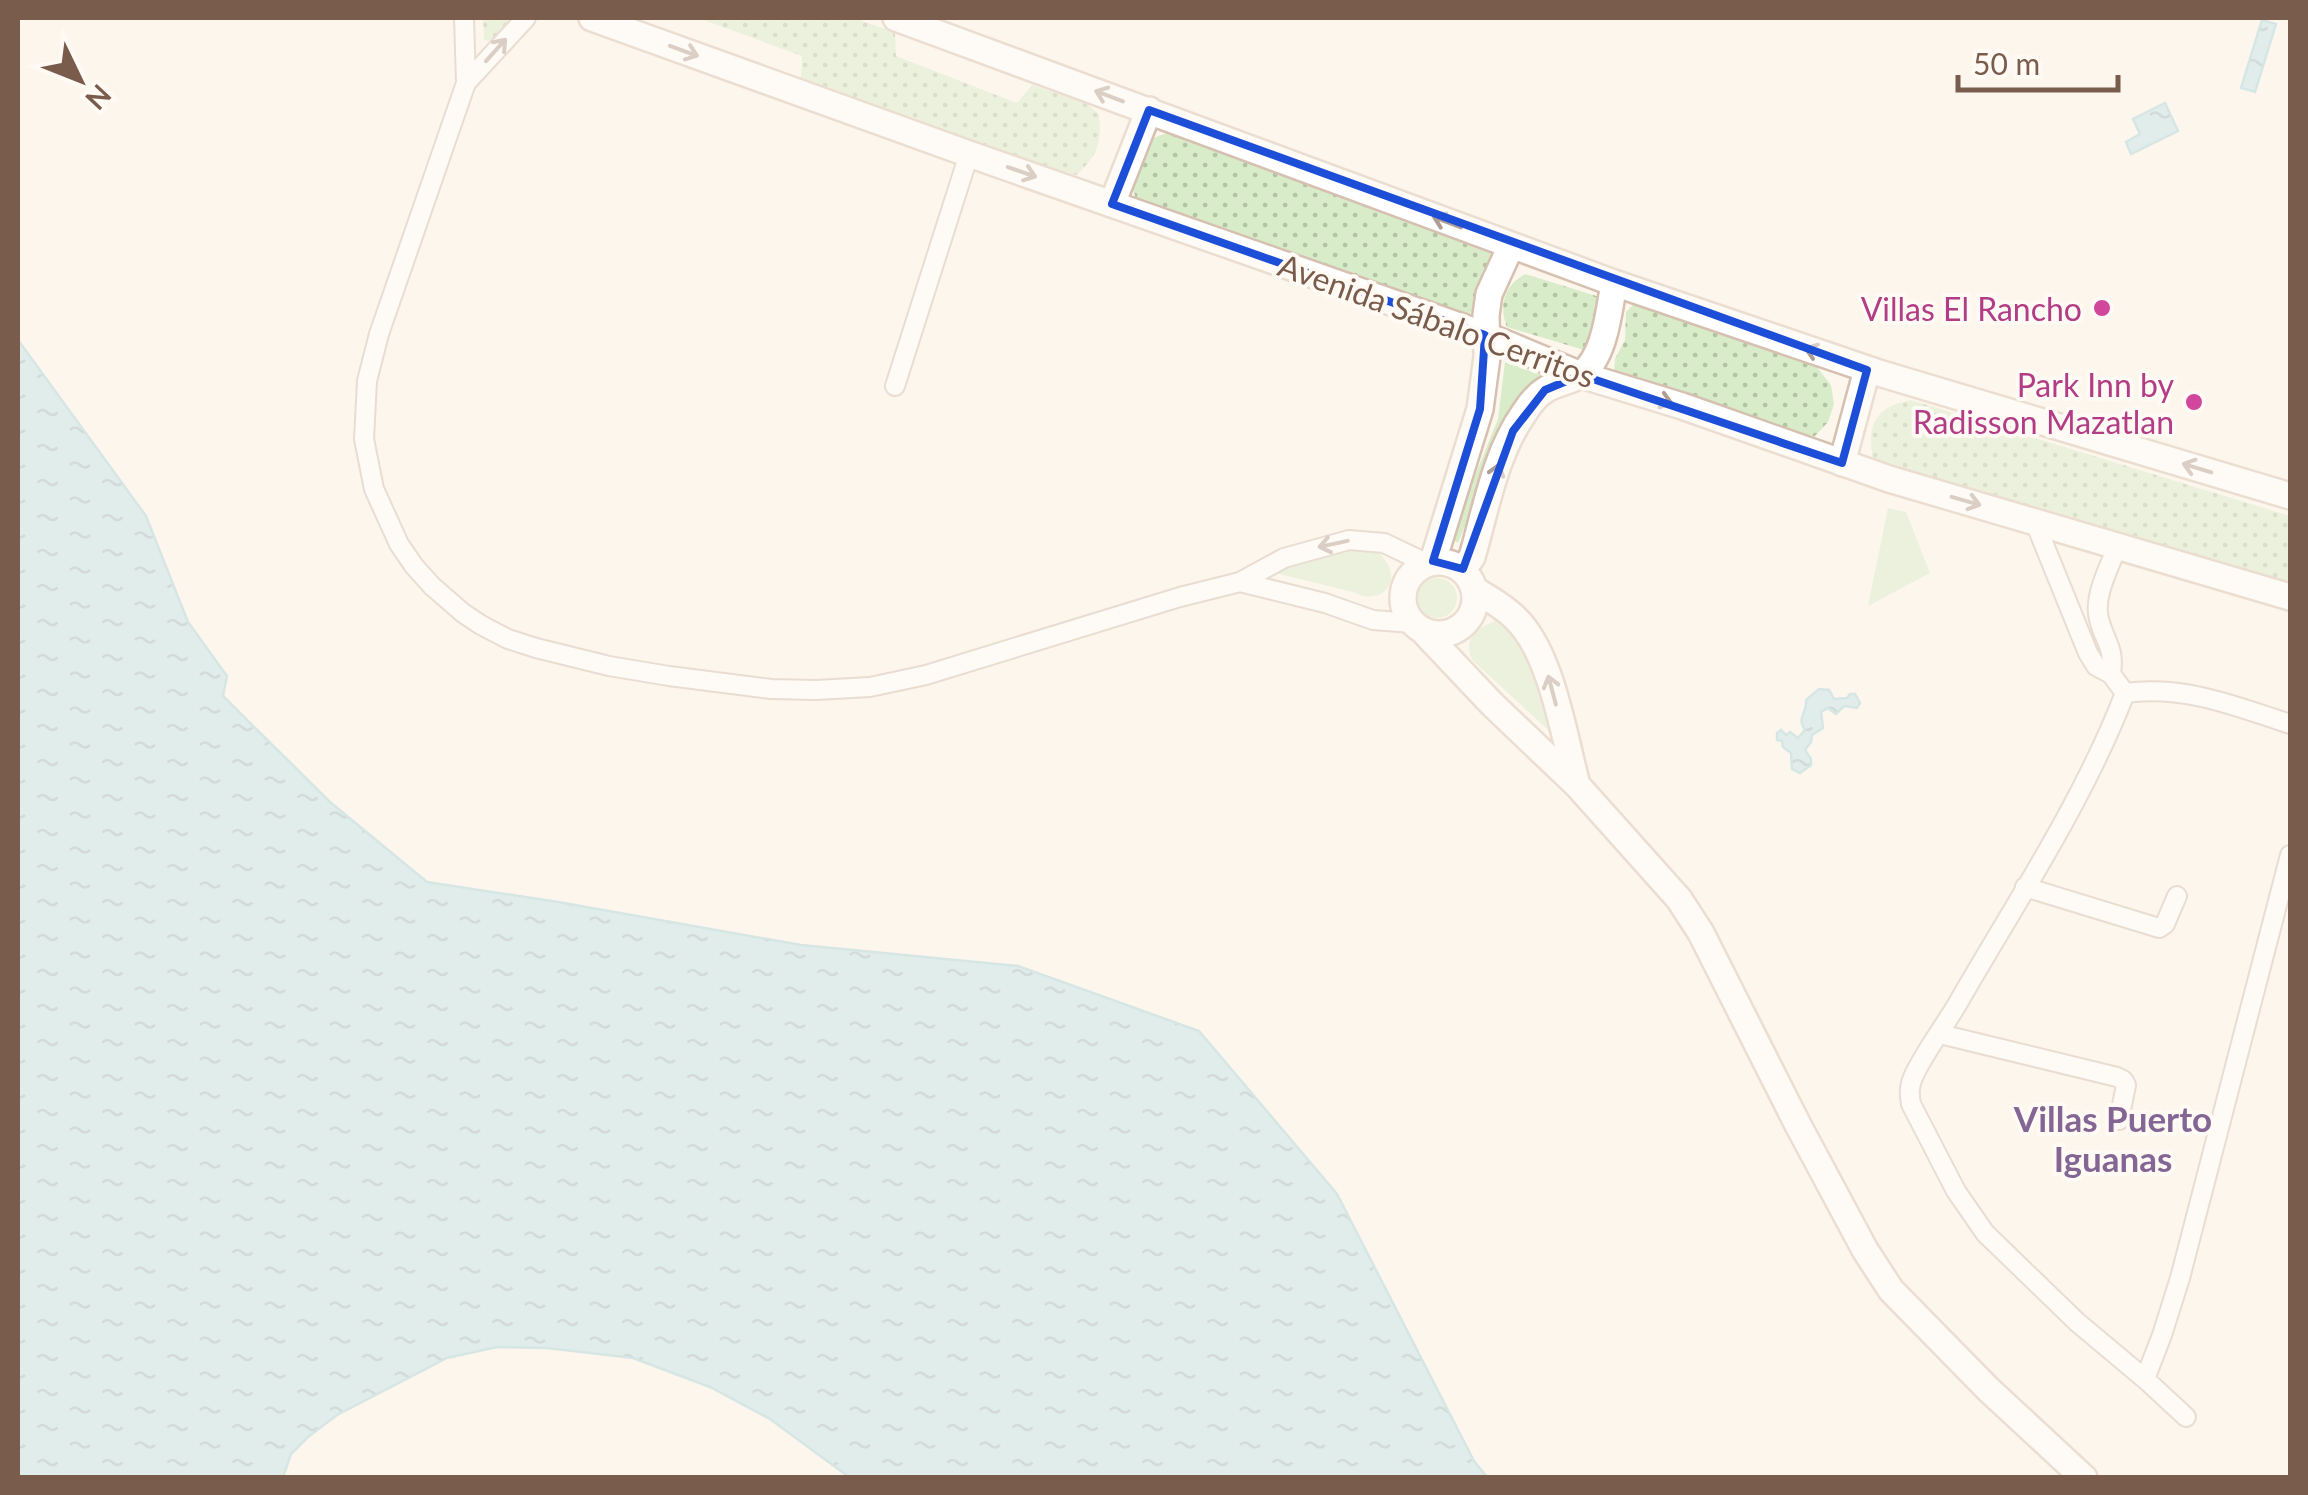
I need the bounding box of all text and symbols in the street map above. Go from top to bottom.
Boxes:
north arrow [30,30,130,130]
scale bar [1958,30,2118,92]
one-way arrow [484,38,507,63]
one-way arrow [667,43,698,61]
text: 50 m [1973,45,2040,81]
text: N [79,78,119,117]
one-way arrow [1095,86,1126,104]
one-way arrow [1006,165,1038,183]
one-way arrow [1432,212,1463,230]
street label: Avenida Sábalo Cerritos [1273,245,1601,395]
place label: Villas El Rancho [1861,289,2082,328]
marker: Villas El Rancho [2091,297,2113,319]
one-way arrow [1804,343,1836,361]
place label: Park Inn by Radisson Mazatlan [1913,365,2174,441]
one-way arrow [1642,391,1673,409]
marker: Park Inn by Radisson Mazatlan [2183,391,2205,413]
one-way arrow [2182,458,2213,476]
one-way arrow [1487,463,1505,494]
one-way arrow [1950,493,1982,511]
one-way arrow [1318,535,1350,554]
one-way arrow [1541,675,1560,706]
district label: Villas Puerto Iguanas [2013,1097,2212,1179]

